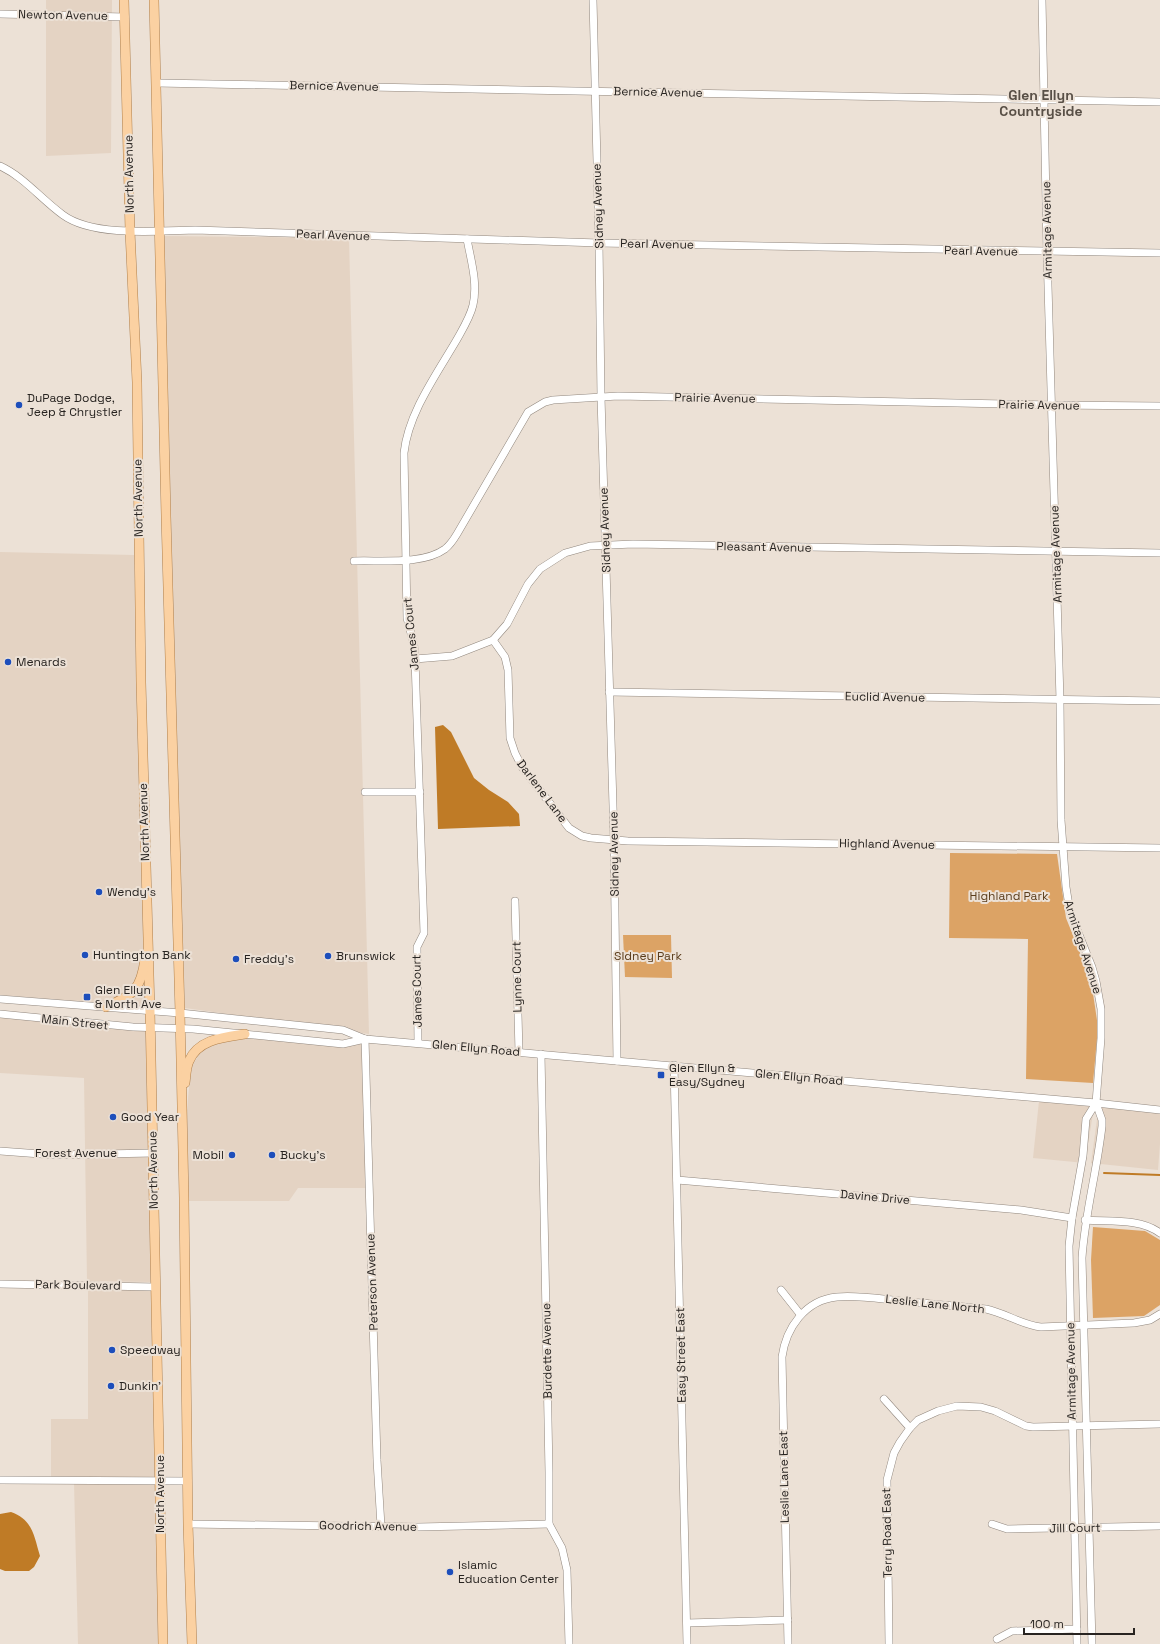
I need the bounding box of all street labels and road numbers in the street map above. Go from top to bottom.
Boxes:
street label: Newton Avenue [18,6,108,24]
street label: Bernice Avenue [289,77,379,95]
street label: Bernice Avenue [613,83,703,101]
street label: North Avenue [120,135,138,213]
street label: Sidney Avenue [589,163,607,249]
street label: Armitage Avenue [1038,181,1056,279]
street label: Pearl Avenue [296,226,370,244]
street label: Pearl Avenue [620,235,694,253]
street label: Pearl Avenue [944,242,1018,260]
street label: Prairie Avenue [674,389,756,407]
street label: Prairie Avenue [998,396,1080,414]
street label: North Avenue [129,459,147,537]
street label: Sidney Avenue [596,487,614,573]
street label: Armitage Avenue [1046,505,1066,603]
street label: Pleasant Avenue [716,538,812,556]
street label: James Court [399,597,423,671]
street label: Euclid Avenue [845,688,925,706]
street label: Darlene Lane [513,756,571,826]
street label: North Avenue [135,783,153,861]
street label: Sidney Avenue [605,811,623,897]
street label: Highland Avenue [839,835,935,853]
street label: Armitage Avenue [1060,898,1106,996]
street label: Lynne Court [508,941,526,1013]
street label: James Court [408,954,426,1028]
street label: Main Street [41,1011,109,1033]
street label: Glen Ellyn Road [431,1036,521,1060]
street label: Glen Ellyn Road [754,1065,844,1089]
street label: North Avenue [144,1131,162,1209]
street label: Forest Avenue [35,1145,117,1161]
street label: Davine Drive [839,1186,911,1208]
street label: Peterson Avenue [362,1233,382,1331]
street label: Park Boulevard [35,1276,121,1294]
street label: Leslie Lane North [885,1291,985,1317]
street label: Burdette Avenue [538,1303,556,1399]
street label: Easy Street East [672,1307,690,1403]
street label: Armitage Avenue [1062,1322,1080,1420]
street label: Leslie Lane East [775,1431,793,1523]
street label: North Avenue [152,1455,168,1533]
street label: Terry Road East [878,1488,896,1578]
street label: Goodrich Avenue [319,1517,417,1535]
street label: Jill Court [1049,1520,1101,1536]

